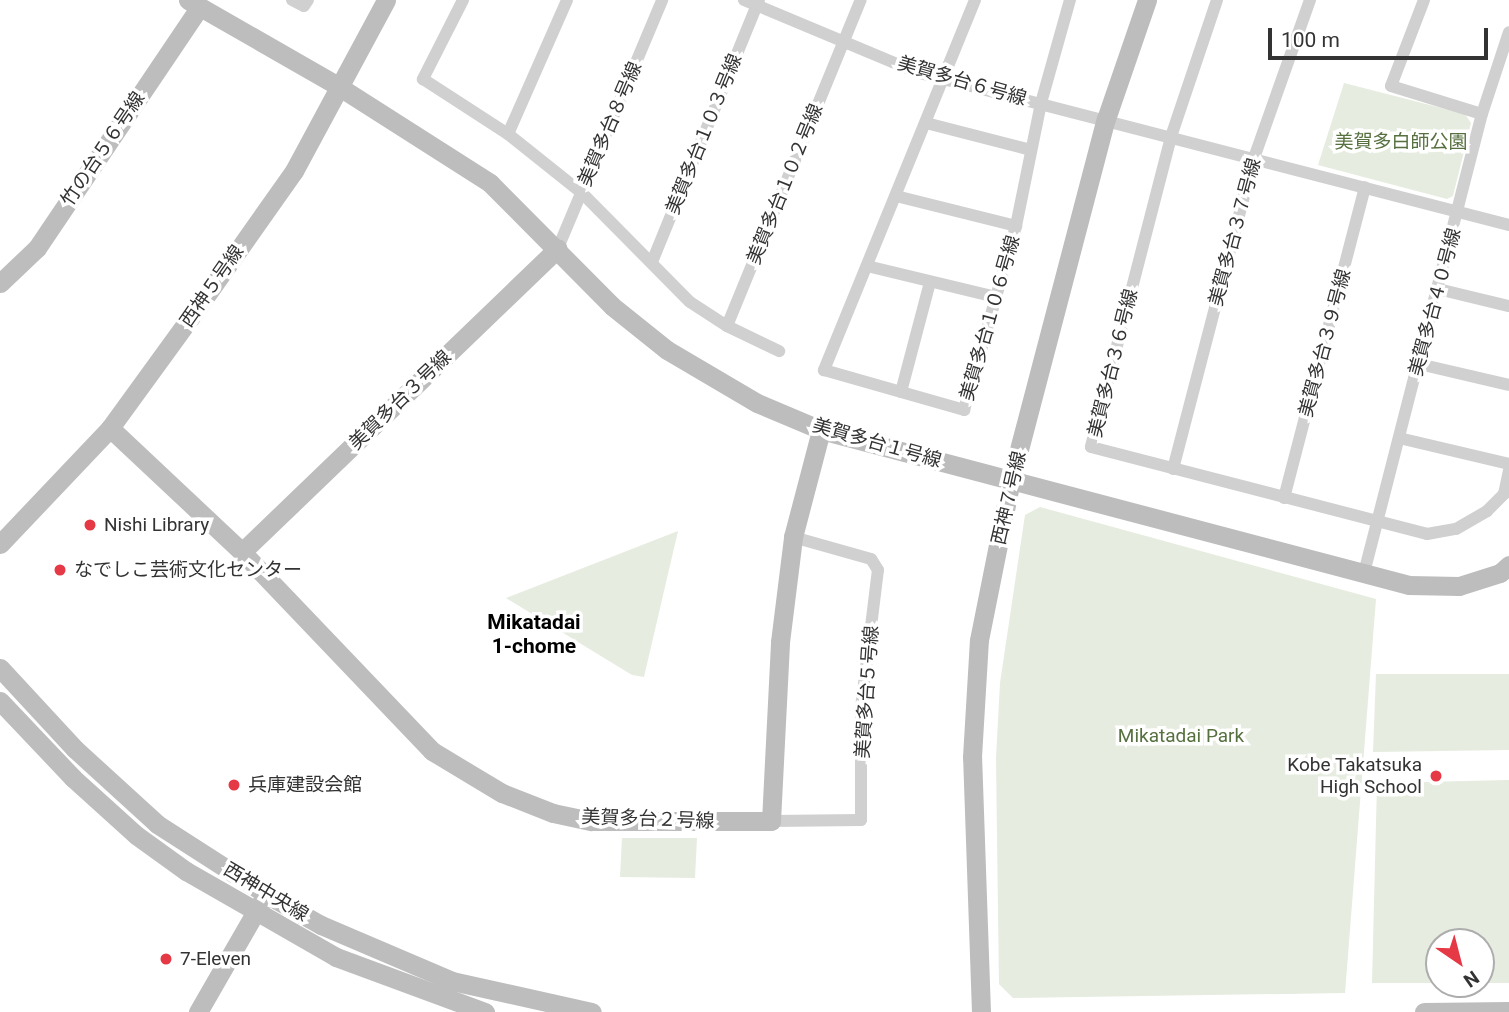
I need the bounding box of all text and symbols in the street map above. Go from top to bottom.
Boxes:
scale bar [1271,14,1492,58]
text: 100 m [1281,28,1340,52]
street label: 美賀多台１０３号線 [661,50,747,218]
street label: 美賀多台６号線 [895,52,1029,110]
street label: 美賀多台８号線 [574,58,646,190]
street label: 竹の台５６号線 [56,87,150,211]
street label: 美賀多台１０２号線 [742,100,828,268]
park label: 美賀多白師公園 [1335,131,1467,153]
street label: 美賀多台３７号線 [1204,156,1266,308]
street label: 美賀多台４０号線 [1404,226,1466,378]
street label: 美賀多台１０６号線 [955,233,1025,403]
street label: 西神５号線 [175,241,249,331]
street label: 美賀多台３９号線 [1294,267,1356,419]
street label: 美賀多台３６号線 [1084,286,1142,440]
street label: 美賀多台３号線 [344,346,456,454]
street label: 美賀多台１号線 [810,414,944,472]
street label: 西神７号線 [987,449,1031,547]
place label: Nishi Library [104,514,209,536]
marker: Nishi Library [82,517,98,533]
place label: なでしこ芸術文化センター [74,559,302,581]
marker: なでしこ芸術文化センター [52,562,68,578]
district label: Mikatadai 1-chome [487,609,581,659]
street label: 美賀多台５号線 [851,625,883,759]
park label: Mikatadai Park [1118,725,1244,747]
place label: Kobe Takatsuka High School [1287,754,1422,798]
marker: Kobe Takatsuka High School [1428,768,1444,784]
place label: 兵庫建設会館 [248,774,362,796]
marker: 兵庫建設会館 [226,777,242,793]
street label: 美賀多台２号線 [581,805,715,833]
street label: 西神中央線 [219,858,313,926]
north arrow [1425,928,1495,998]
place label: 7-Eleven [180,948,251,970]
marker: 7-Eleven [158,951,174,967]
text: N [1459,966,1483,992]

